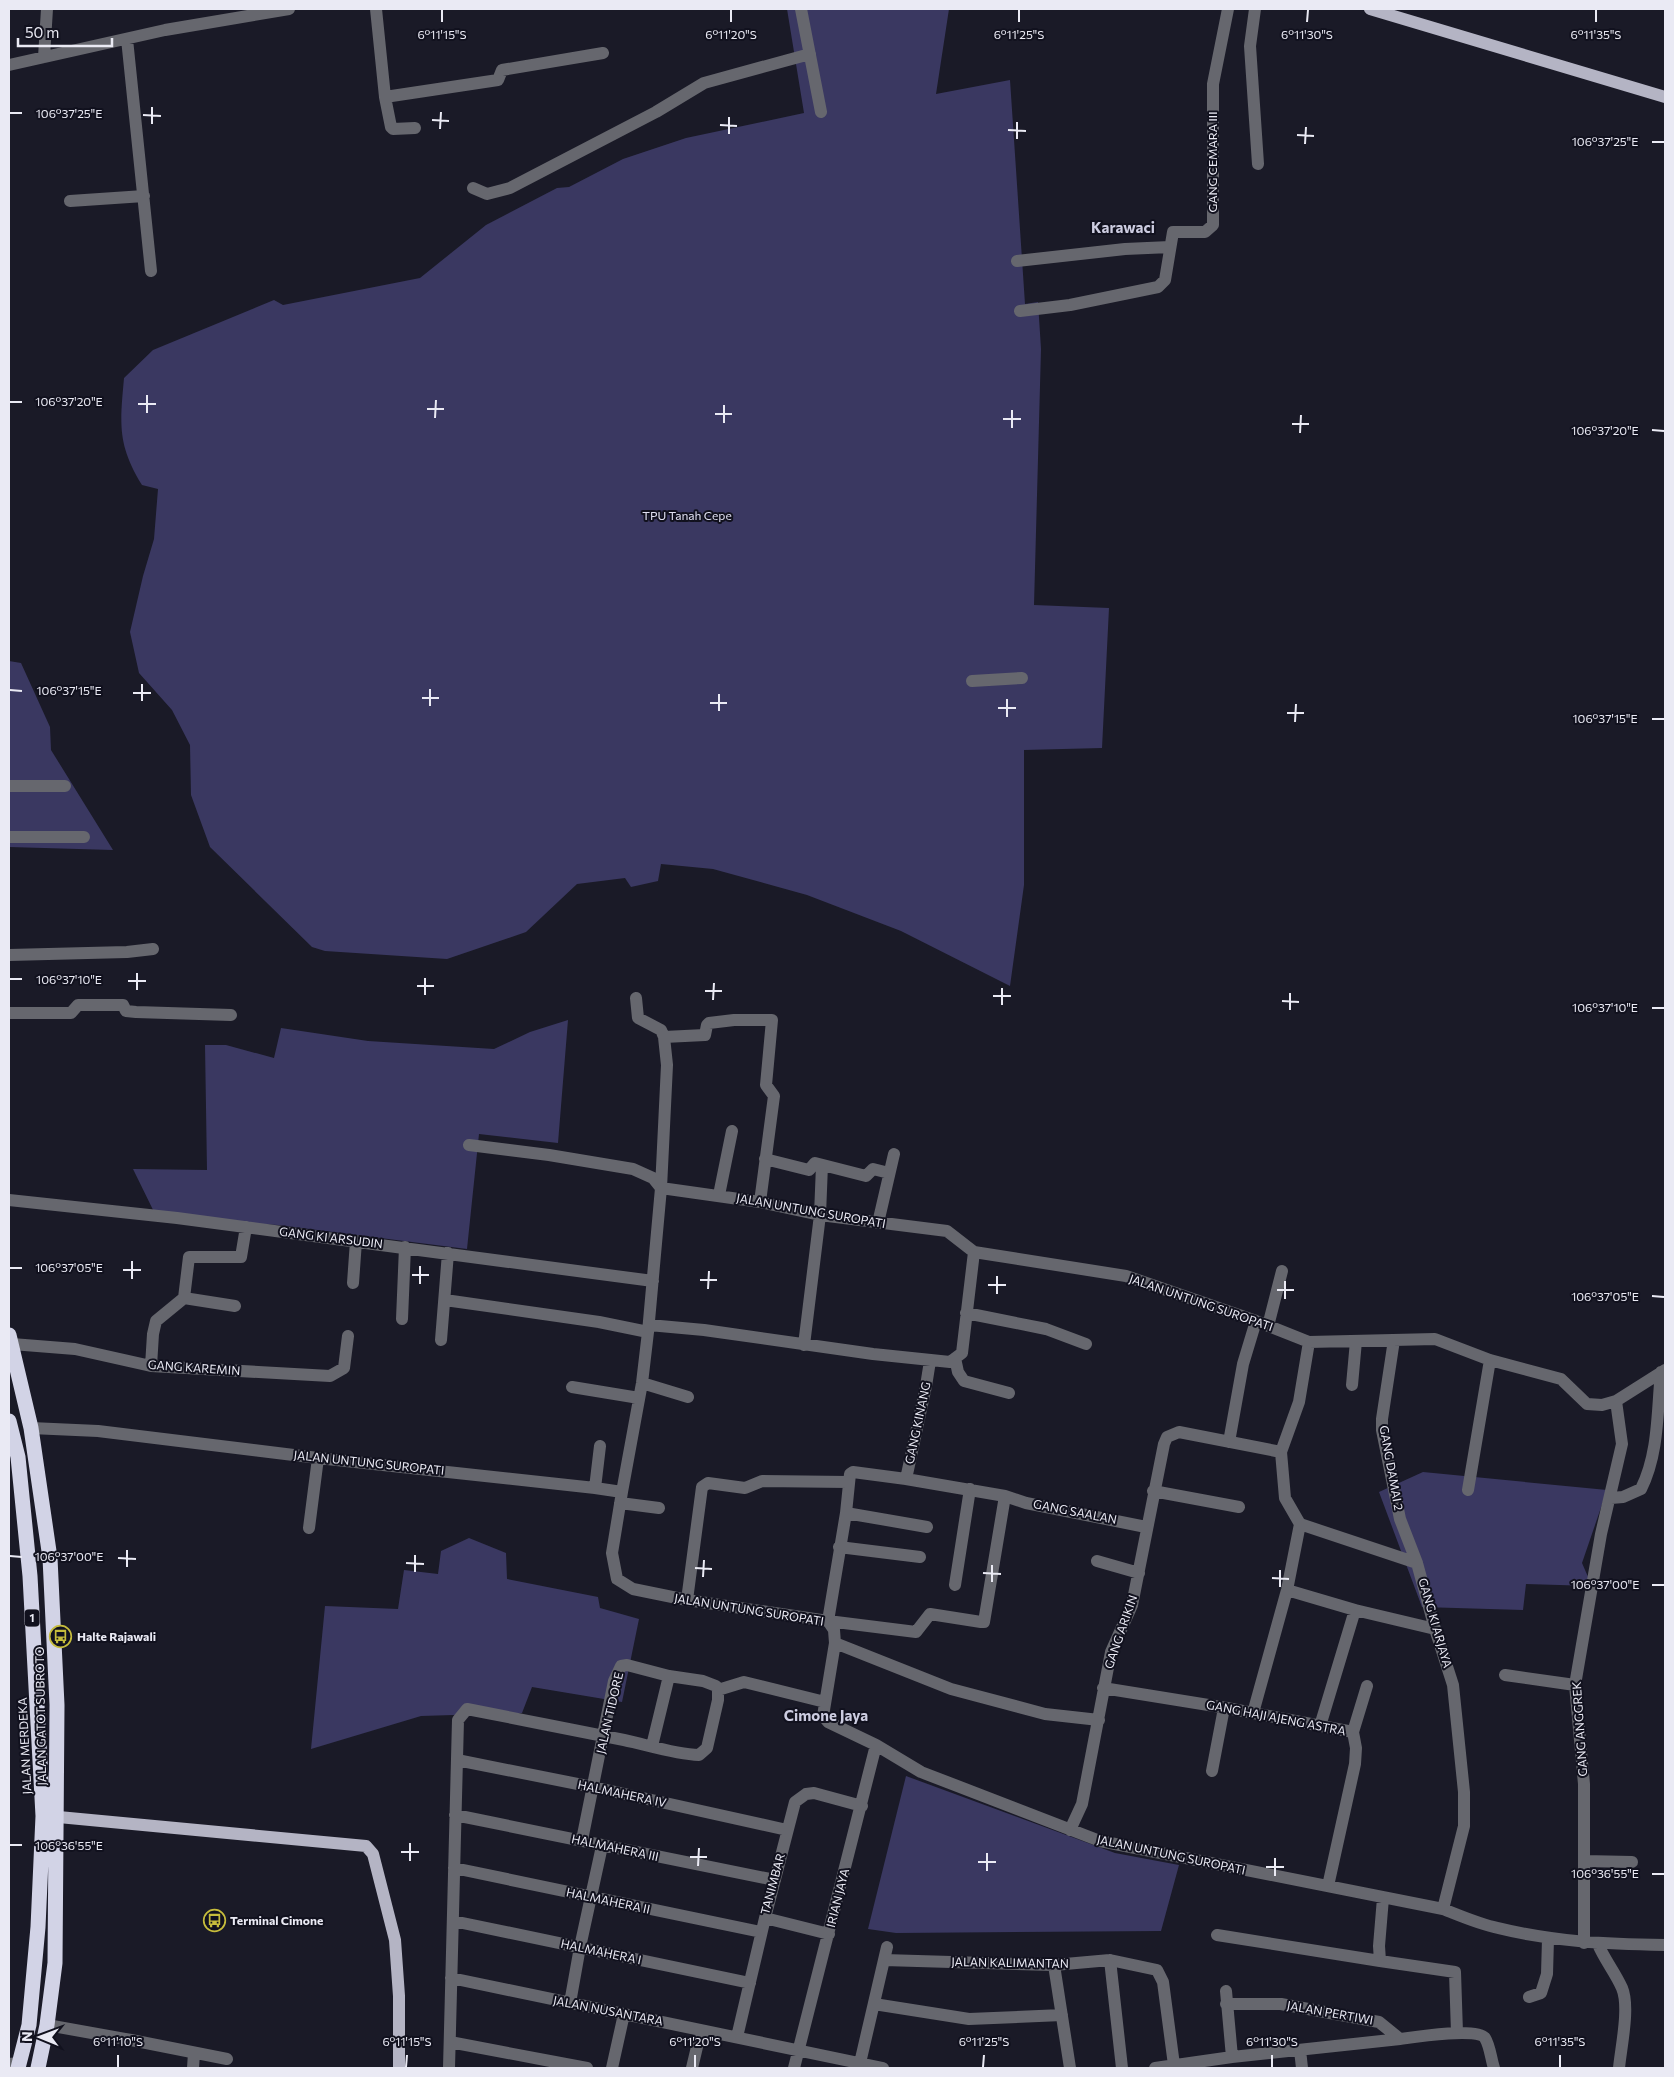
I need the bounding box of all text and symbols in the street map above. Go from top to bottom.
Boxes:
scale bar [18,15,111,47]
text: 50 m [25,23,59,41]
text: 6°11'15"S [417,27,467,41]
text: 6°11'20"S [705,27,757,41]
text: 6°11'25"S [994,27,1044,41]
text: 6°11'30"S [1281,27,1333,41]
text: 6°11'35"S [1571,27,1621,41]
text: 106°37'25"E [36,106,102,120]
street label: GANG CEMARA III [1205,111,1219,213]
text: 106°37'25"E [1572,134,1638,148]
district label: Karawaci [1091,218,1155,236]
text: 106°37'20"E [35,394,103,408]
text: 106°37'20"E [1571,423,1639,437]
park label: TPU Tanah Cepe [642,508,732,522]
text: 106°37'15"E [36,683,102,697]
text: 106°37'15"E [1572,711,1638,725]
text: 106°37'10"E [36,972,102,986]
text: 106°37'10"E [1572,1000,1638,1014]
street label: JALAN UNTUNG SUROPATI [735,1190,887,1231]
street label: GANG KI ARSUDIN [279,1224,384,1250]
text: 106°37'05"E [35,1260,103,1274]
street label: JALAN UNTUNG SUROPATI [1127,1271,1275,1334]
text: 106°37'05"E [1571,1289,1639,1303]
street label: GANG KAREMIN [147,1357,241,1377]
street label: GANG KINANG [901,1380,933,1465]
street label: GANG DAMAI 2 [1378,1424,1406,1512]
street label: JALAN UNTUNG SUROPATI [293,1447,445,1478]
street label: GANG SAALAN [1032,1496,1118,1526]
text: 106°37'00"E [35,1549,103,1563]
street label: GANG KI ARJAYA [1415,1576,1456,1670]
text: 106°37'00"E [1571,1577,1639,1591]
street label: JALAN UNTUNG SUROPATI [673,1590,825,1629]
street label: GANG ARIKIN [1101,1593,1139,1671]
road number: 1 [24,1610,40,1626]
bus stop icon: Halte Rajawali [49,1625,73,1649]
place label: Halte Rajawali [77,1629,156,1643]
street label: JALAN GATOT SUBROTO [32,1646,49,1786]
street label: JALAN TIDORE [593,1671,626,1755]
street label: GANG ANGGREK [1569,1681,1589,1777]
street label: JALAN MERDEKA [14,1697,35,1795]
street label: GANG HAJI AJENG ASTRA [1205,1697,1347,1738]
district label: Cimone Jaya [784,1706,868,1724]
street label: HALMAHERA IV [577,1777,668,1809]
street label: HALMAHERA III [570,1831,660,1863]
street label: JALAN UNTUNG SUROPATI [1096,1831,1247,1878]
text: 106°36'55"E [35,1838,103,1852]
street label: TANIMBAR [757,1852,787,1916]
text: 106°36'55"E [1571,1866,1639,1880]
street label: IRIAN JAYA [823,1867,852,1929]
street label: HALMAHERA II [565,1884,651,1916]
bus stop icon: Terminal Cimone [202,1909,226,1933]
place label: Terminal Cimone [230,1913,323,1927]
street label: HALMAHERA I [560,1936,643,1966]
street label: JALAN KALIMANTAN [951,1954,1069,1971]
street label: JALAN NUSANTARA [552,1992,664,2029]
street label: JALAN PERTIWI [1286,1998,1374,2027]
north arrow [15,2012,65,2062]
text: N [18,2031,35,2042]
text: 6°11'10"S [93,2034,143,2048]
text: 6°11'15"S [382,2034,432,2048]
text: 6°11'20"S [669,2034,721,2048]
text: 6°11'25"S [959,2034,1009,2048]
text: 6°11'30"S [1246,2034,1298,2048]
text: 6°11'35"S [1535,2034,1585,2048]

